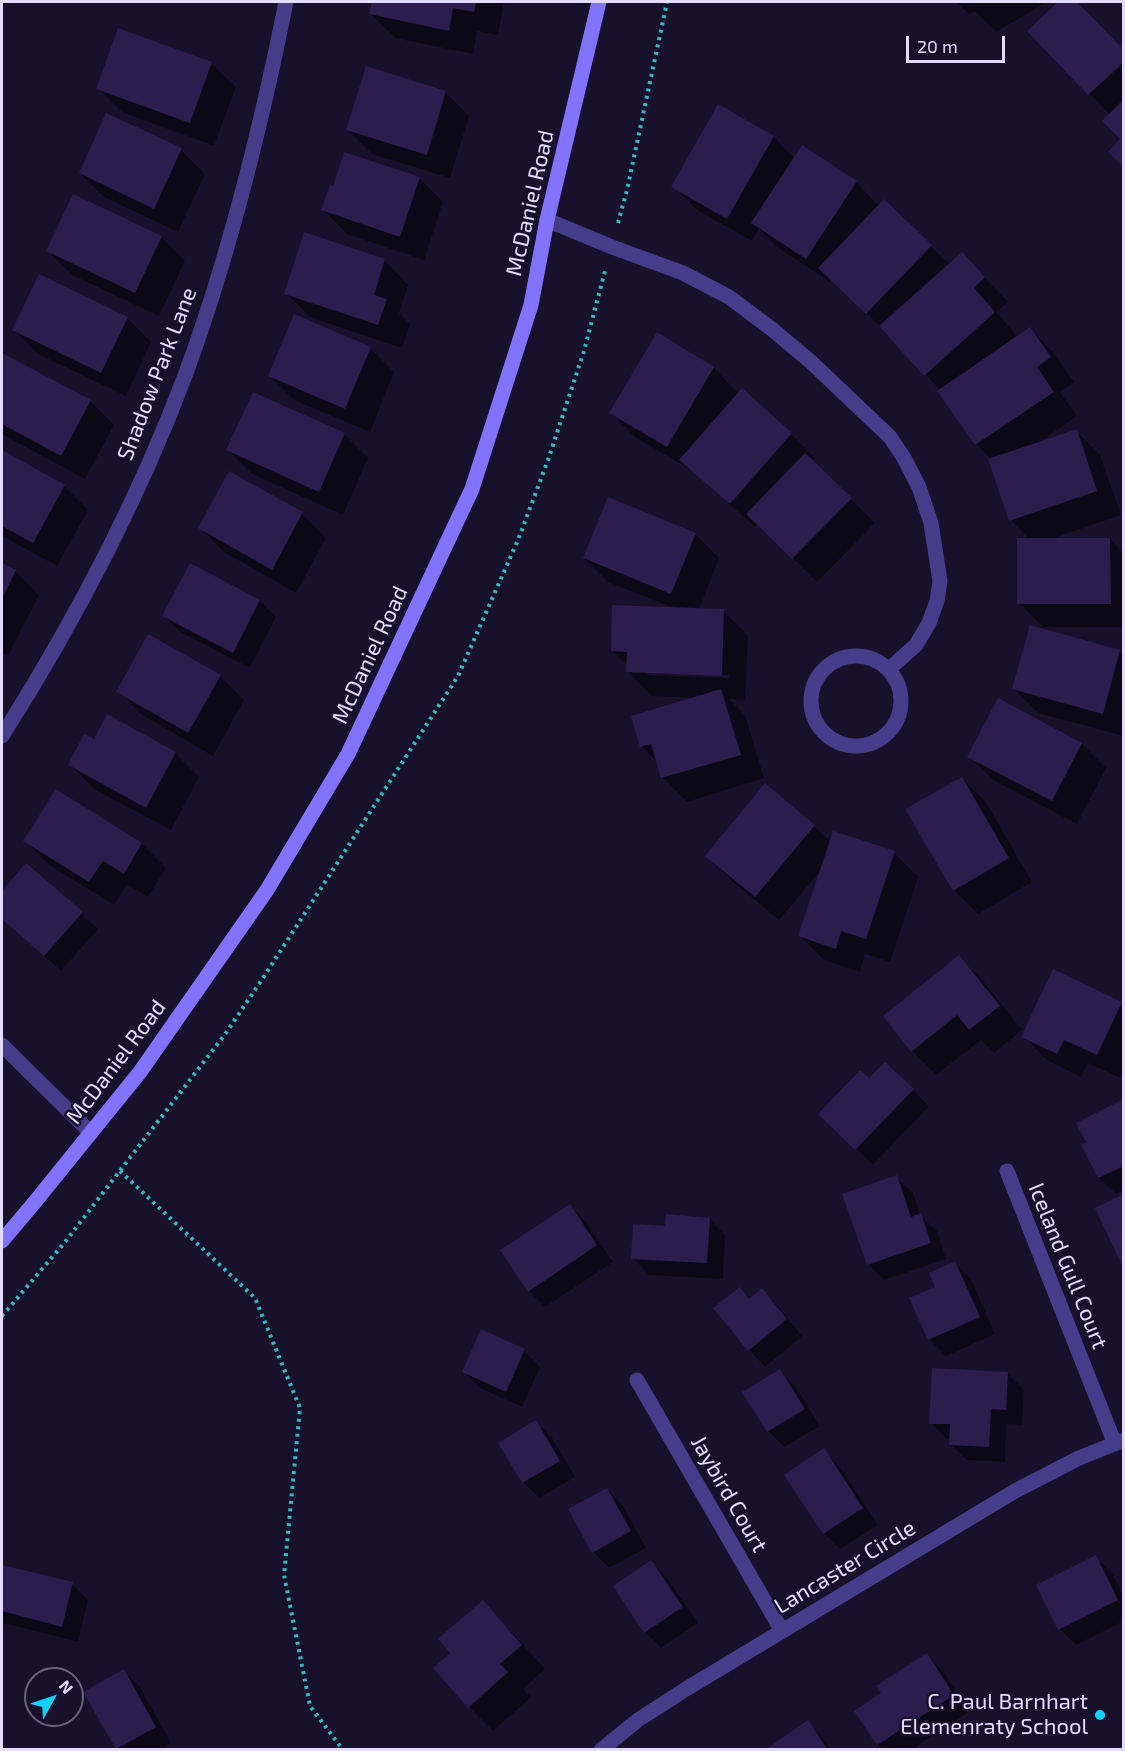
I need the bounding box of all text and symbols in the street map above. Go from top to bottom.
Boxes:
scale bar [909,24,1008,62]
text: 20 m [917,35,958,57]
street label: McDaniel Road [500,127,560,279]
street label: Shadow Park Lane [112,284,202,464]
street label: McDaniel Road [327,582,413,728]
street label: McDaniel Road [61,995,171,1129]
street label: Iceland Gull Court [1023,1179,1113,1353]
street label: Jaybird Court [685,1431,773,1557]
street label: Lancaster Circle [770,1515,920,1619]
north arrow [24,1667,84,1727]
text: N [56,1676,78,1697]
place label: C. Paul Barnhart Elemenraty School [900,1689,1088,1741]
marker: C. Paul Barnhart Elemenraty School [1093,1708,1107,1722]

